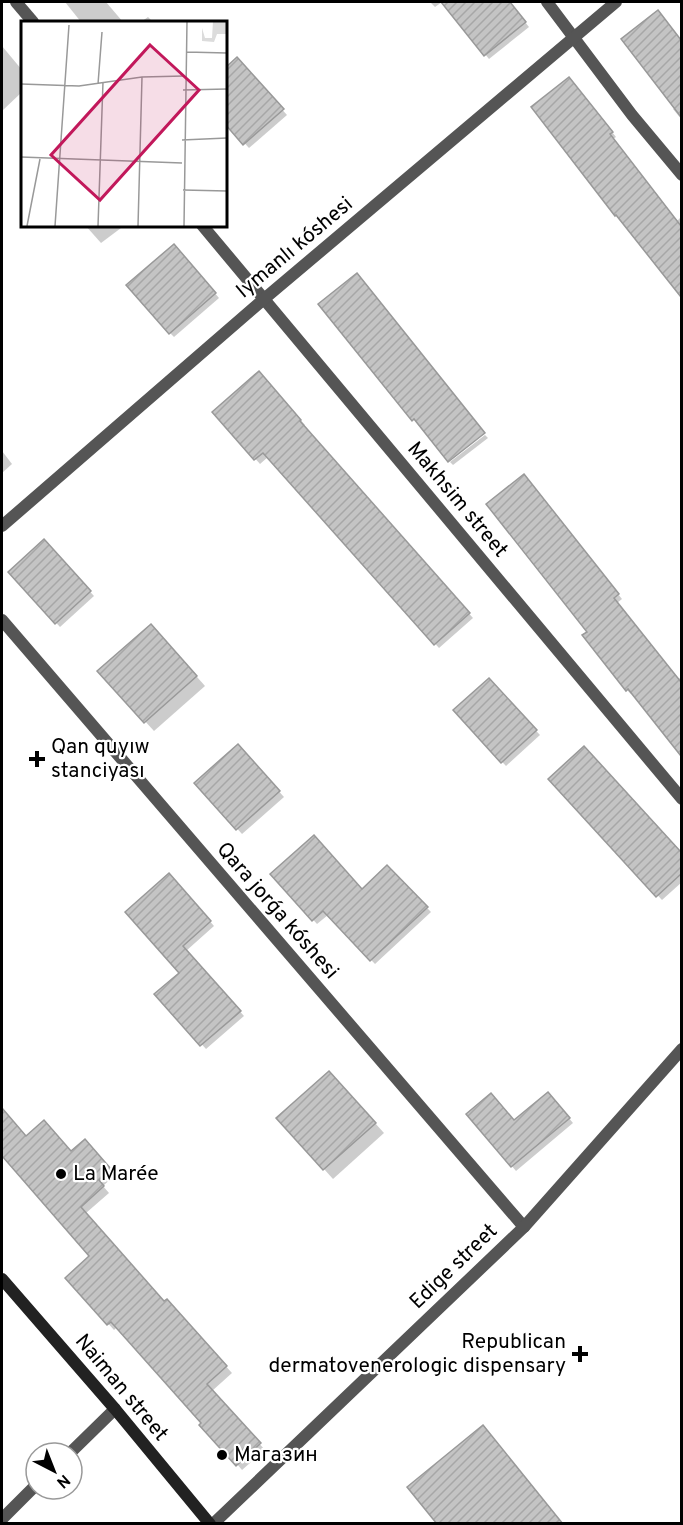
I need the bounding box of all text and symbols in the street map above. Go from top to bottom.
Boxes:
inset map [21,21,226,226]
street label: Iymanlı kóshesi [231,191,359,305]
street label: Makhsim street [401,436,513,564]
place label: Qan quyıw stanciyası [51,734,150,785]
marker: Qan quyıw stanciyası [28,750,46,768]
street label: Qara jorǵa kóshesi [210,837,344,985]
place label: La Marée [73,1161,159,1188]
marker: La Marée [54,1167,68,1181]
street label: Edige street [404,1218,504,1316]
street label: Naiman street [68,1329,174,1447]
place label: Republican dermatovenerologic dispensary [268,1329,566,1380]
marker: Republican dermatovenerologic dispensary [571,1345,589,1363]
north arrow [24,1441,84,1501]
place label: Магазин [234,1442,318,1469]
marker: Магазин [215,1448,229,1462]
text: N [52,1469,74,1492]

